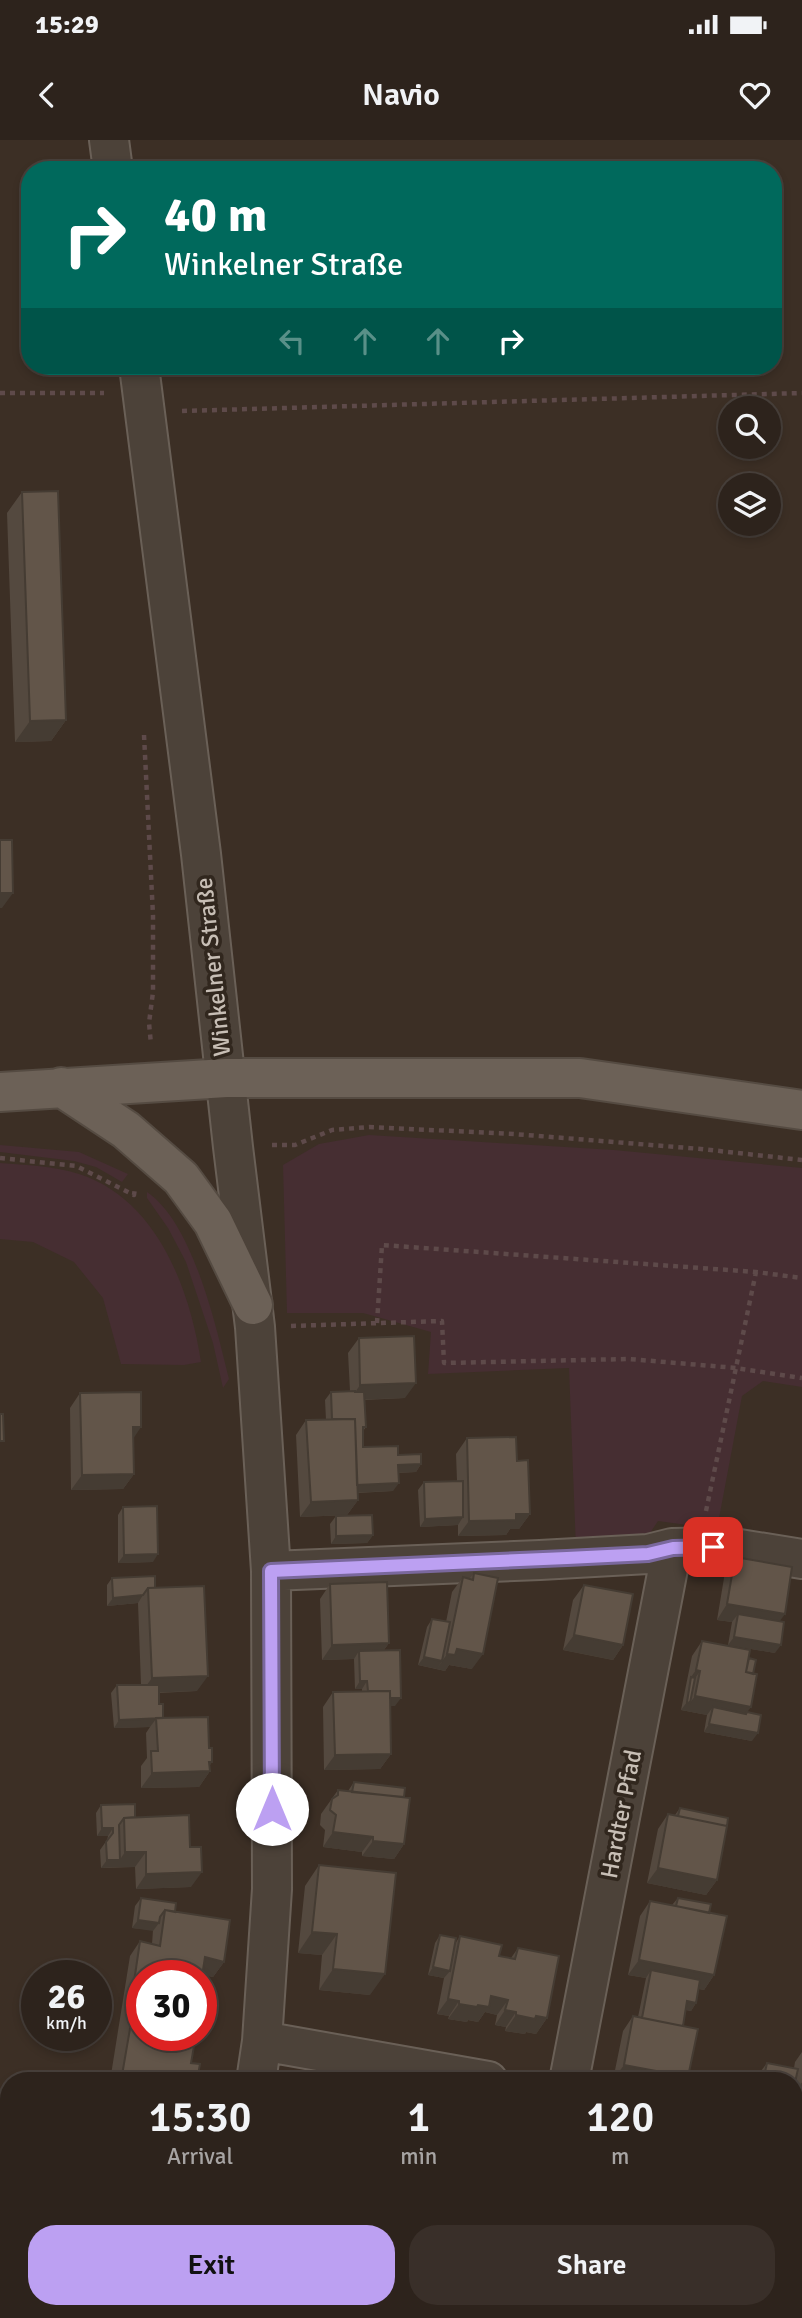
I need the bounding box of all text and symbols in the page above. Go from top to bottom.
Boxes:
text: 15:29 [35,9,99,41]
text: Navio [362,75,440,114]
icon: back [28,76,66,114]
icon: heart [736,76,774,114]
text: 40 m [164,185,267,245]
icon: right [49,189,140,280]
text: Winkelner Straße [164,245,403,284]
icon: left [273,322,311,360]
icon: ahead [346,322,384,360]
icon: ahead [419,322,457,360]
icon: right [492,322,530,360]
map controls [718,396,781,536]
button: search [718,396,781,459]
button: layers [718,473,781,536]
street label: Winkelner Straße [189,876,237,1058]
pin [683,1517,743,1577]
icon: arrive [694,1528,732,1566]
street label: Hardter Pfad [594,1747,648,1881]
position arrow [235,1772,309,1846]
speed limit sign: 30 [126,1960,217,2051]
text: 26 [48,1975,85,2018]
text: km/h [46,2012,87,2034]
text: 15:30 [149,2092,251,2143]
text: 1 [407,2092,430,2143]
text: 120 [586,2092,654,2143]
text: Arrival [167,2142,233,2171]
text: min [400,2142,437,2171]
text: m [611,2142,629,2171]
button: Exit [28,2225,395,2305]
button: Share [409,2225,775,2305]

